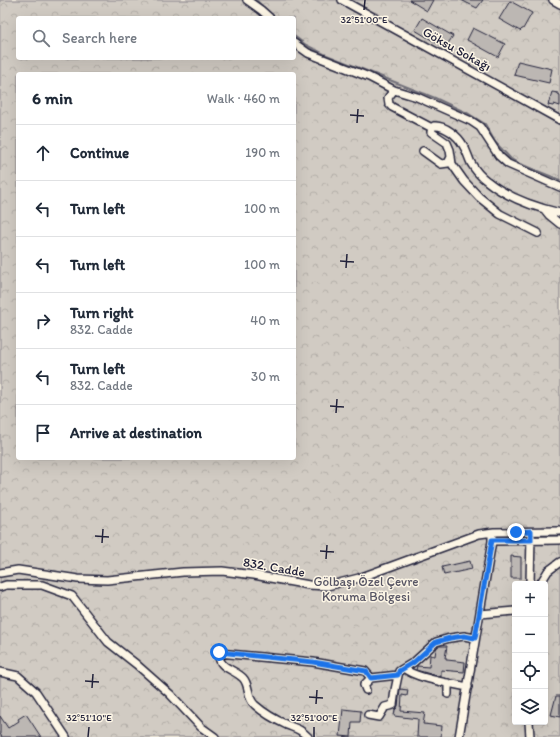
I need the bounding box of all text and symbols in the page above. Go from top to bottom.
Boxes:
text: 32°51'00"E [341,13,388,26]
search box [16,16,296,60]
street label: Göksu Sokağı [420,24,494,74]
icon: search [30,27,52,49]
text: Search here [62,29,137,47]
text: 6 min [32,88,73,108]
text: Walk · 460 m [207,91,280,106]
icon: ahead [32,142,54,164]
text: Continue [70,144,129,162]
text: 190 m [245,145,280,160]
icon: left [32,198,54,220]
text: Turn left [70,200,125,218]
text: 100 m [244,201,280,216]
icon: left [32,254,54,276]
text: Turn left [70,256,125,274]
text: 100 m [244,257,280,272]
text: Turn right [70,304,134,322]
icon: right [32,310,54,332]
text: 40 m [250,313,280,328]
text: 832. Cadde [70,322,133,337]
text: Turn left [70,360,125,378]
icon: left [32,366,54,388]
text: 30 m [251,369,280,384]
text: 832. Cadde [70,378,133,393]
icon: arrive [32,422,54,444]
text: Arrive at destination [70,424,202,442]
route end [507,523,525,541]
street label: 832. Cadde [242,554,306,580]
park label: Gölbaşı Özel Çevre Koruma Bölgesi [313,574,419,604]
map controls [512,581,548,725]
button: + [512,581,548,617]
button: − [512,617,548,653]
route start [210,643,228,661]
button: locate [512,653,548,689]
button: layers [512,689,548,725]
text: 32°51'10"E [66,711,112,724]
text: 32°51'00"E [291,711,338,724]

